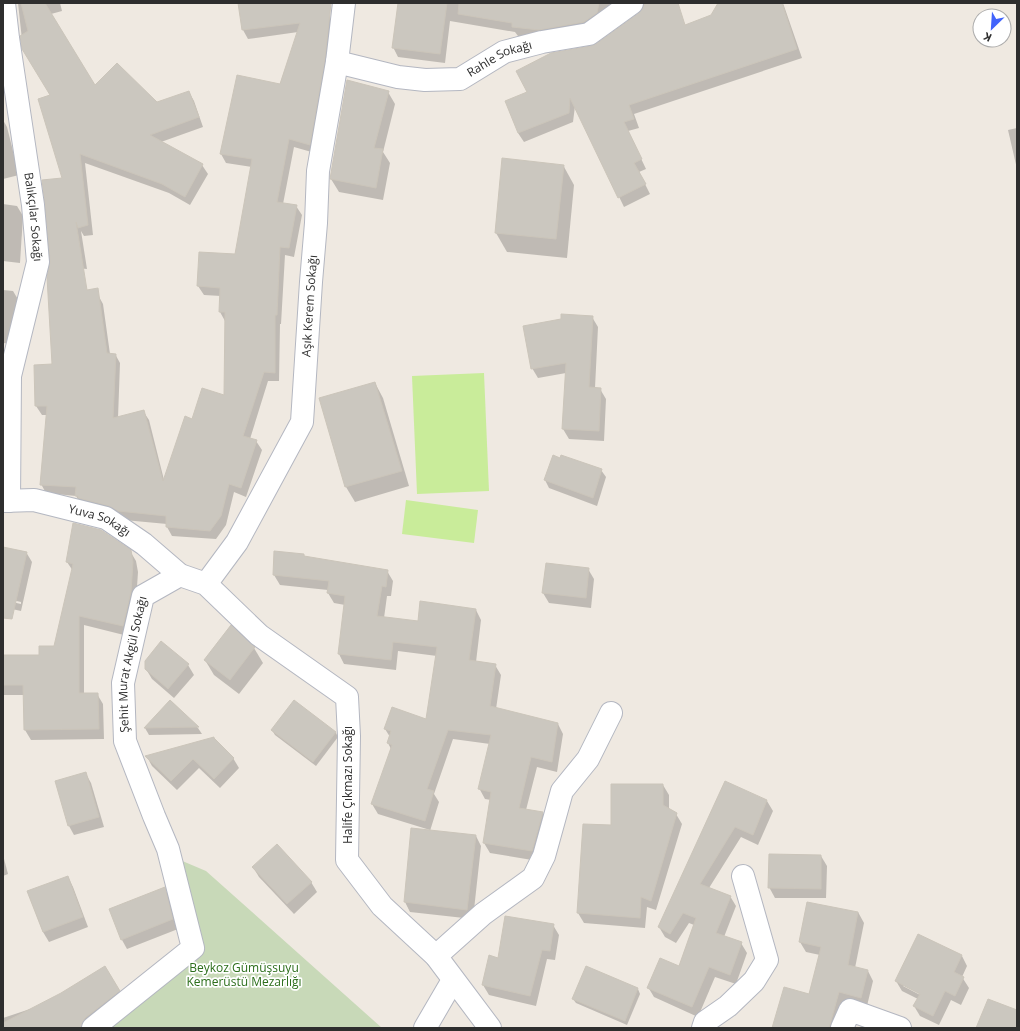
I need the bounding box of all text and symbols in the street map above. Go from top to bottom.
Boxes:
north arrow [972,8,1012,48]
text: K [980,29,994,46]
street label: Rahle Sokağı [464,36,534,81]
street label: Balıkçılar Sokağı [20,171,47,262]
street label: Aşık Kerem Sokağı [297,254,321,357]
street label: Yuva Sokağı [67,500,134,540]
street label: Şehit Murat Akgül Sokağı [114,594,151,733]
street label: Halife Çıkmazı Sokağı [339,726,356,844]
park label: Beykoz Gümüşsuyu Kemerüstü Mezarlığı [186,959,302,990]

